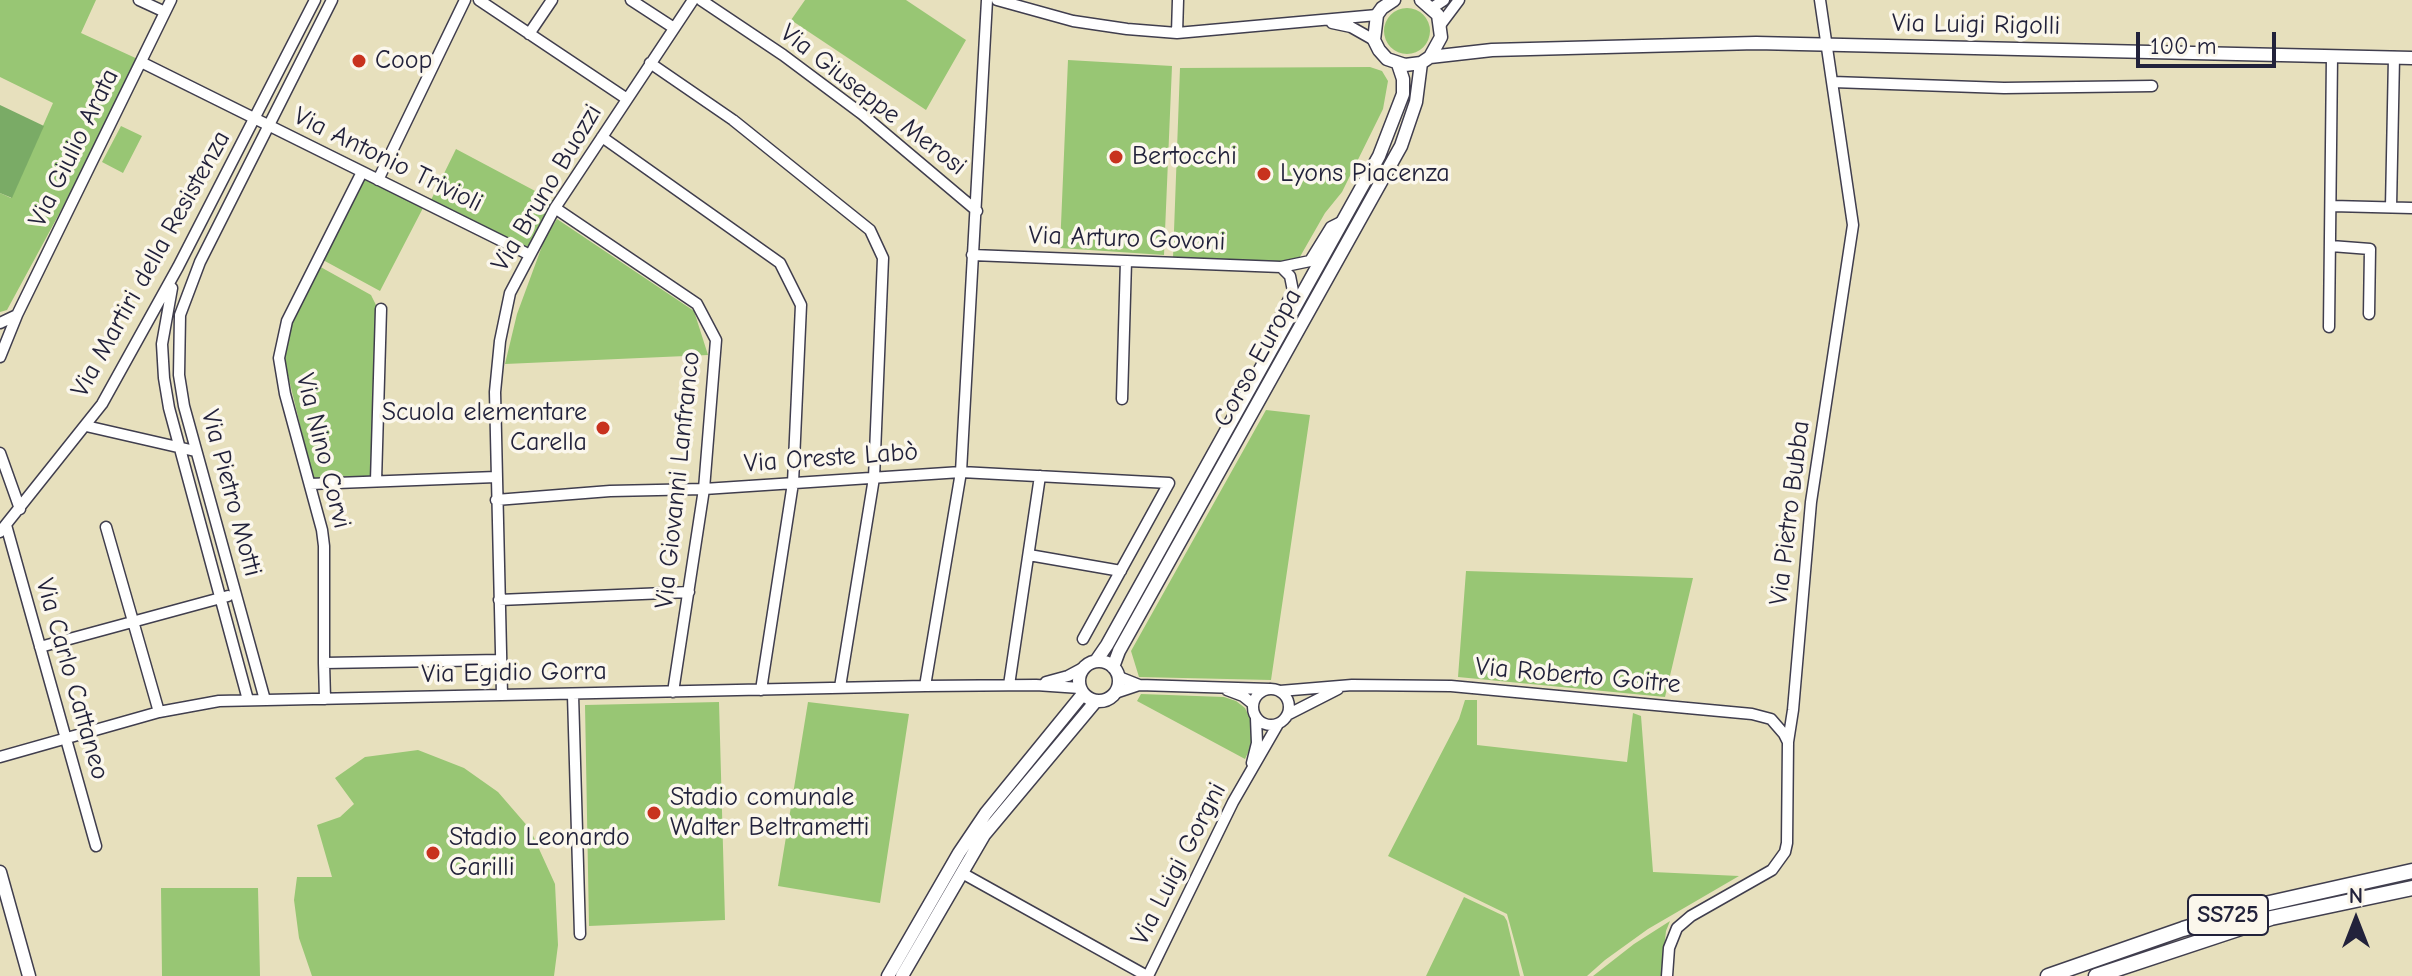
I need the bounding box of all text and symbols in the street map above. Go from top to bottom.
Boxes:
street label: Via Luigi Rigolli [1892,8,2060,42]
scale bar [2140,16,2280,66]
street label: Via Giuseppe Merosi [774,18,972,182]
text: 100 m [2150,32,2217,60]
place label: Coop [375,45,432,77]
marker: Coop [350,52,368,70]
street label: Via Giulio Arata [22,64,126,232]
street label: Via Bruno Buozzi [485,99,609,277]
street label: Via Antonio Trivioli [288,101,488,219]
street label: Via Martiri della Resistenza [65,125,237,403]
place label: Bertocchi [1132,141,1237,173]
marker: Bertocchi [1107,148,1125,166]
place label: Lyons Piacenza [1280,158,1450,190]
marker: Lyons Piacenza [1255,165,1273,183]
street label: Via Arturo Govoni [1028,220,1226,258]
street label: Corso Europa [1207,284,1309,432]
street label: Via Giovanni Lanfranco [649,350,707,610]
street label: Via Nino Corvi [289,370,357,532]
place label: Scuola elementare Carella [382,397,587,458]
street label: Via Pietro Motti [194,406,268,580]
marker: Scuola elementare Carella [594,419,612,437]
street label: Via Pietro Bubba [1763,419,1817,607]
street label: Via Oreste Labò [743,436,919,480]
street label: Via Carlo Cattaneo [28,575,116,783]
street label: Via Roberto Goitre [1474,651,1682,701]
street label: Via Egidio Gorra [421,656,607,690]
street label: Via Luigi Gorgni [1125,778,1233,950]
place label: Stadio comunale Walter Beltrametti [670,782,869,844]
marker: Stadio comunale Walter Beltrametti [645,804,663,822]
place label: Stadio Leonardo Garilli [449,822,630,884]
marker: Stadio Leonardo Garilli [424,844,442,862]
north arrow [2316,880,2396,960]
text: N [2349,883,2363,909]
road number: SS725 [2188,895,2268,935]

